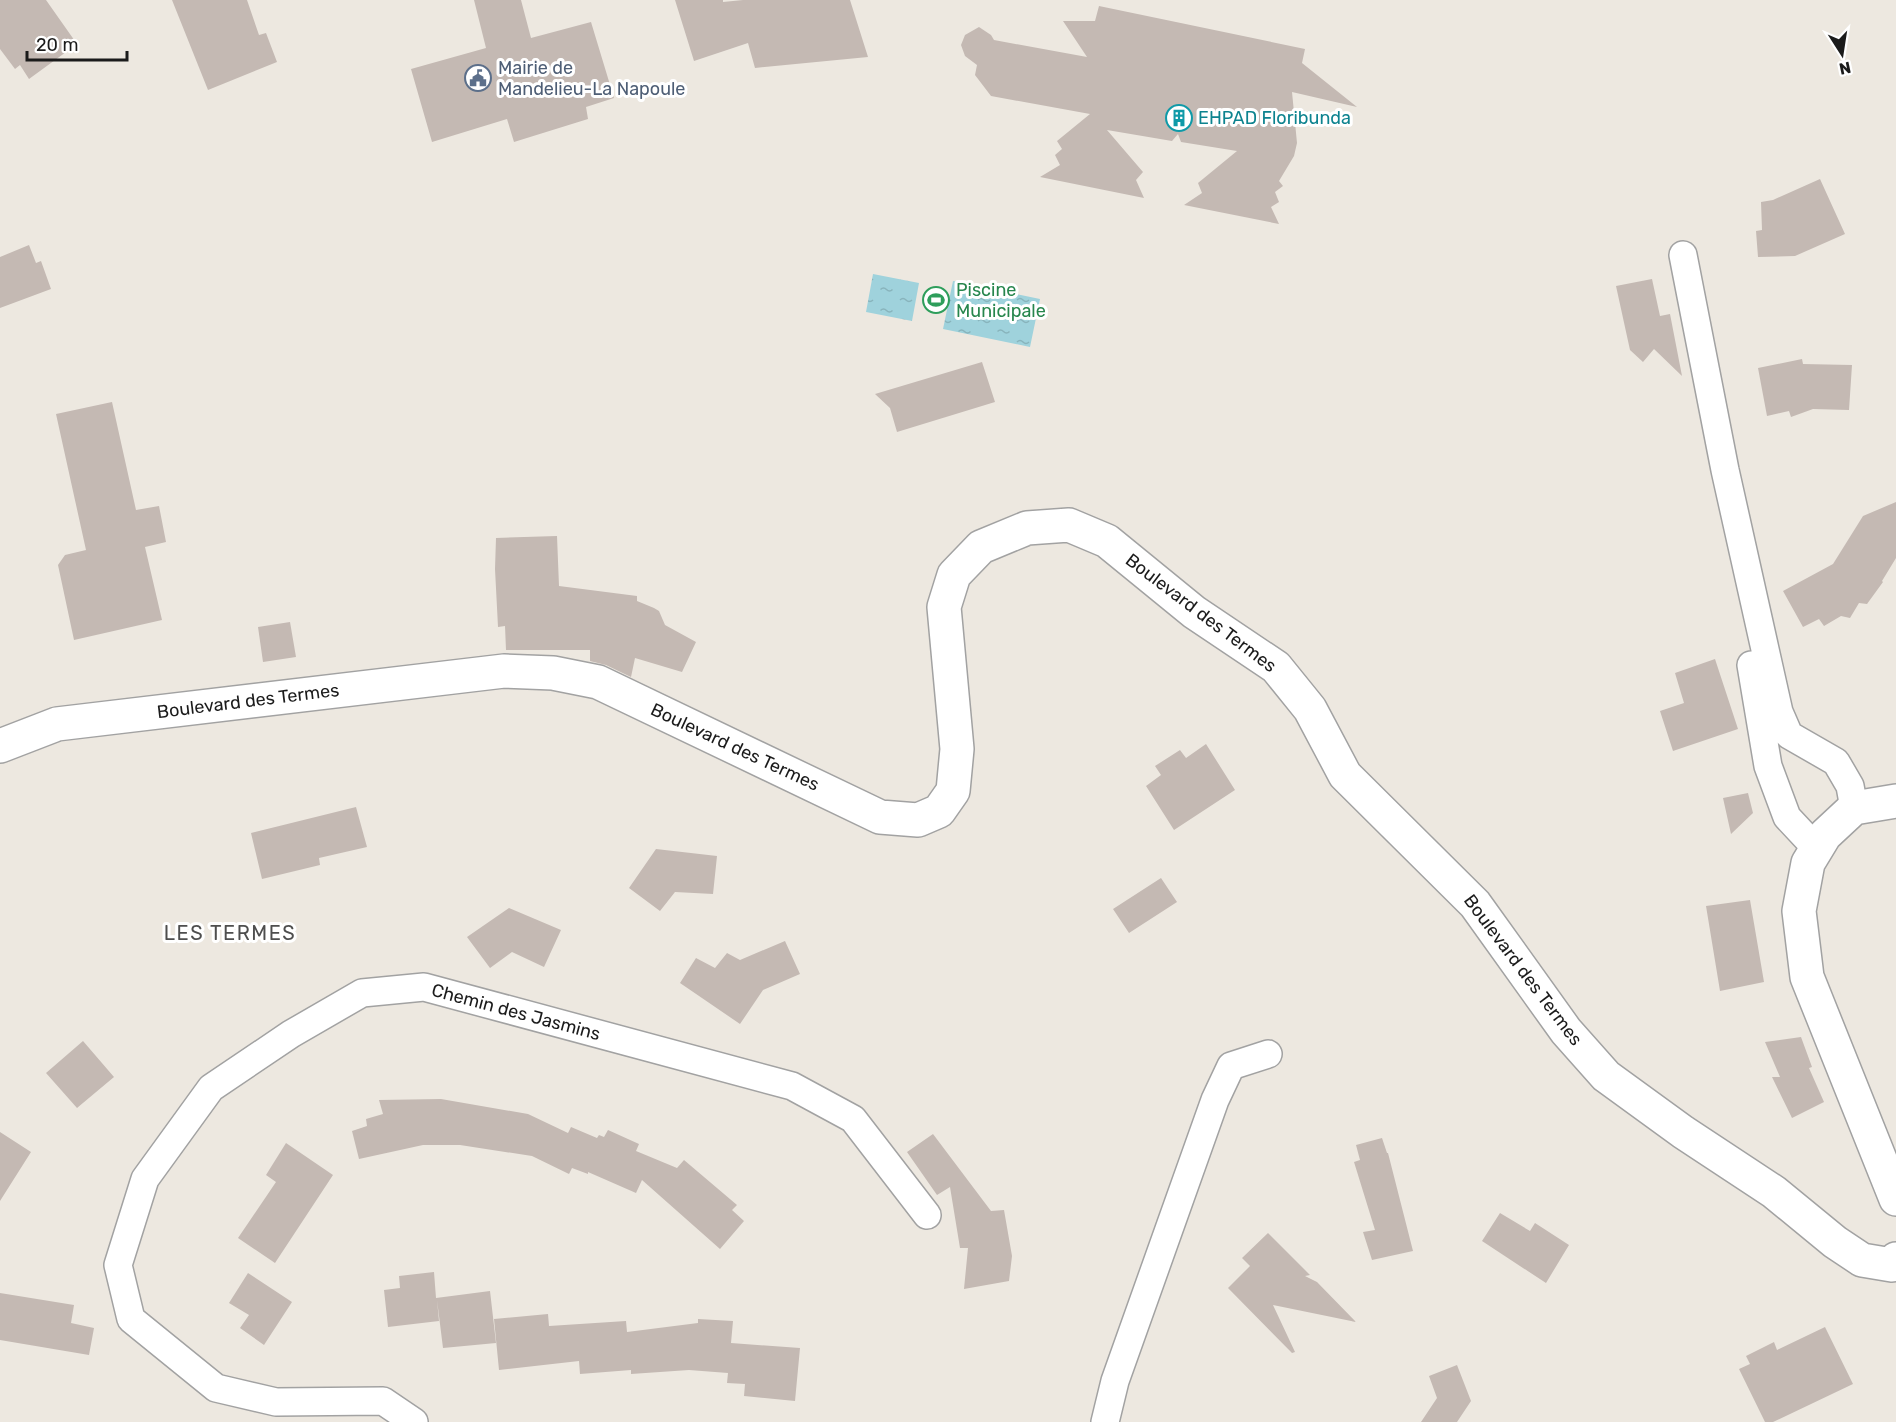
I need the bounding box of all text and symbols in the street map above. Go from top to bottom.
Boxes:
scale bar [27,24,128,62]
north arrow [1812,24,1872,84]
text: 20 m [36,34,78,56]
place label: Mairie de Mandelieu-La Napoule [498,57,685,100]
text: N [1837,58,1853,79]
public building icon: Mairie de Mandelieu-La Napoule [463,63,493,93]
building icon: EHPAD Floribunda [1164,103,1194,133]
place label: EHPAD Floribunda [1198,107,1351,129]
place label: Piscine Municipale [956,279,1046,322]
sports icon: Piscine Municipale [921,285,951,315]
street label: Boulevard des Termes [1121,549,1281,677]
street label: Boulevard des Termes [156,679,340,723]
street label: Boulevard des Termes [647,698,823,796]
street label: Boulevard des Termes [1459,890,1587,1050]
district label: LES TERMES [164,921,296,945]
street label: Chemin des Jasmins [429,979,603,1045]

